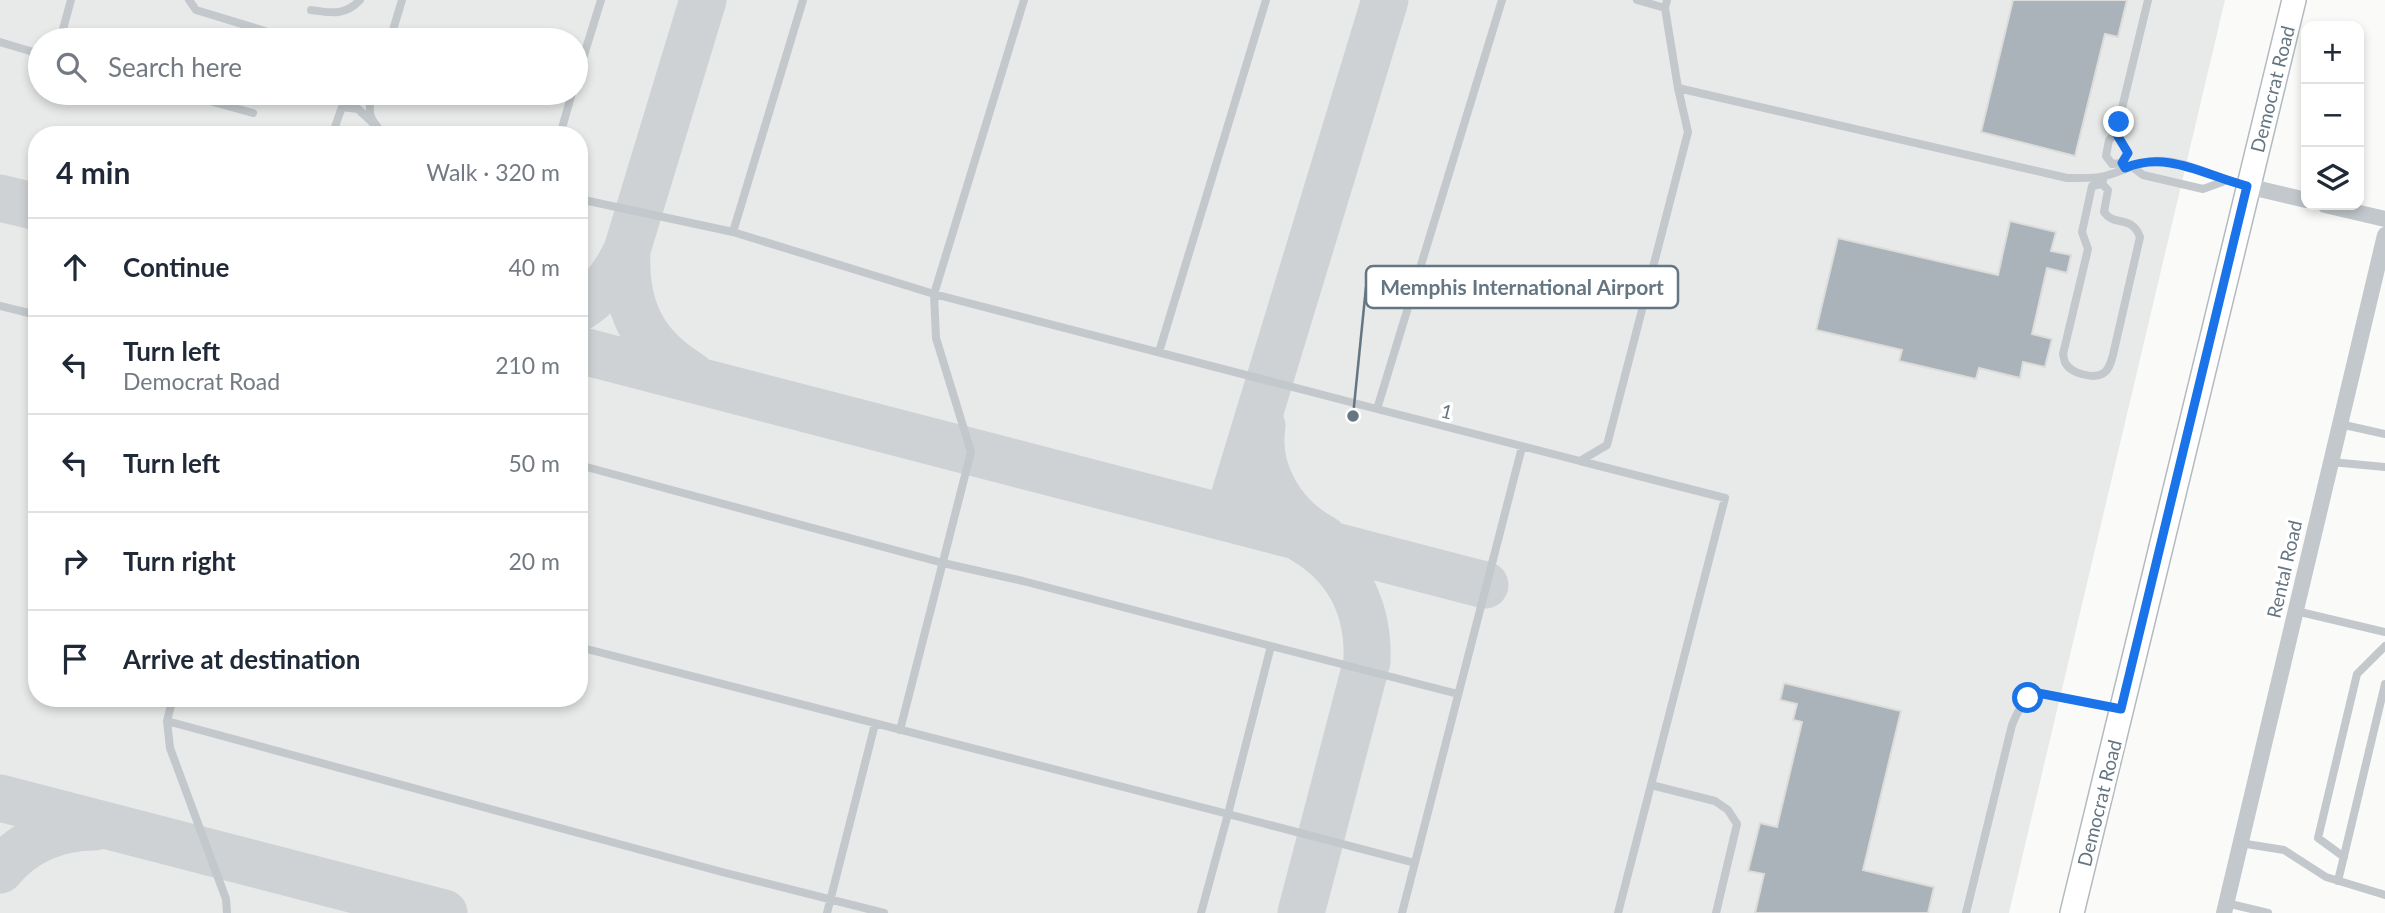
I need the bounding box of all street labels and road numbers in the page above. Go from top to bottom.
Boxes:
street label: Democrat Road [2245,23,2299,155]
street label: 1 [1439,399,1455,423]
street label: Rental Road [2262,518,2306,620]
street label: Democrat Road [2072,737,2126,869]

